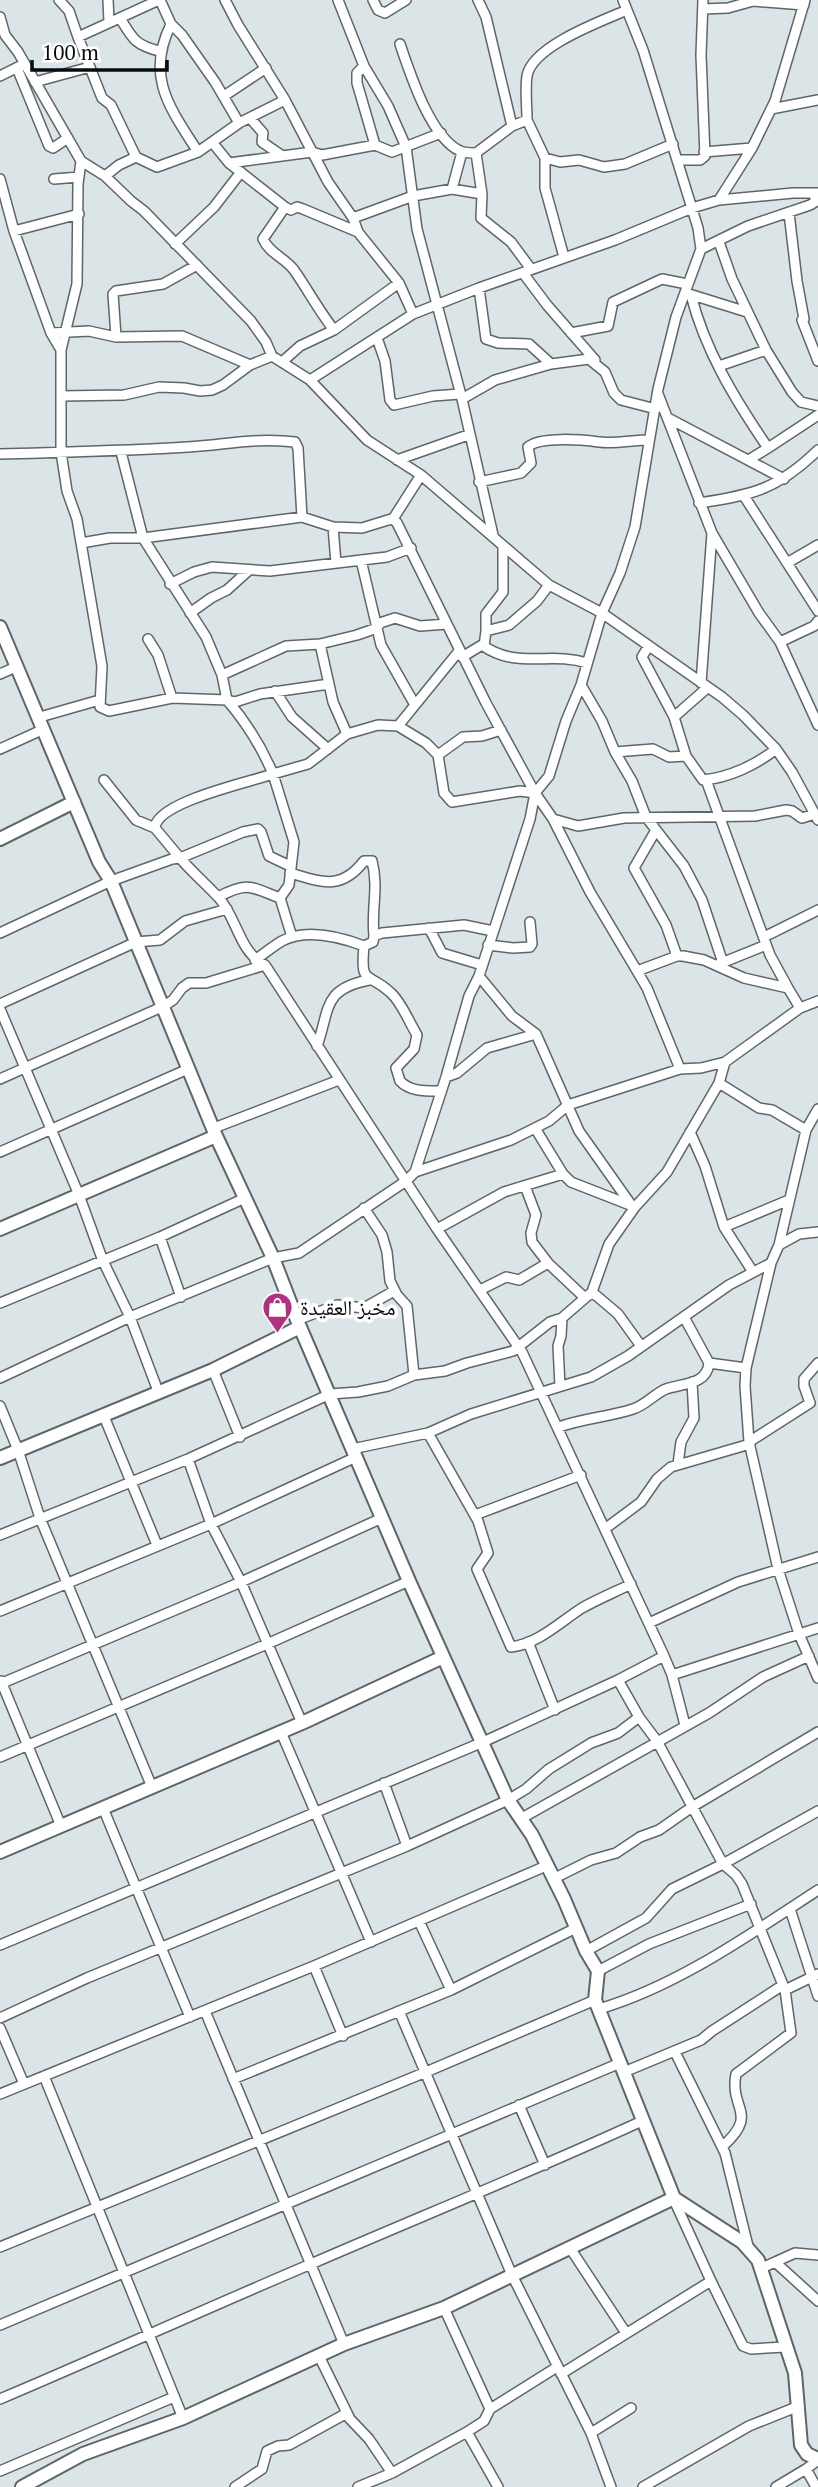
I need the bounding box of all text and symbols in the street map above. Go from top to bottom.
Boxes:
scale bar [32,28,166,72]
text: 100 m [42,38,99,66]
shop icon: مخبز العقيدة [260,1290,294,1334]
place label: مخبز العقيدة [300,1293,396,1321]

